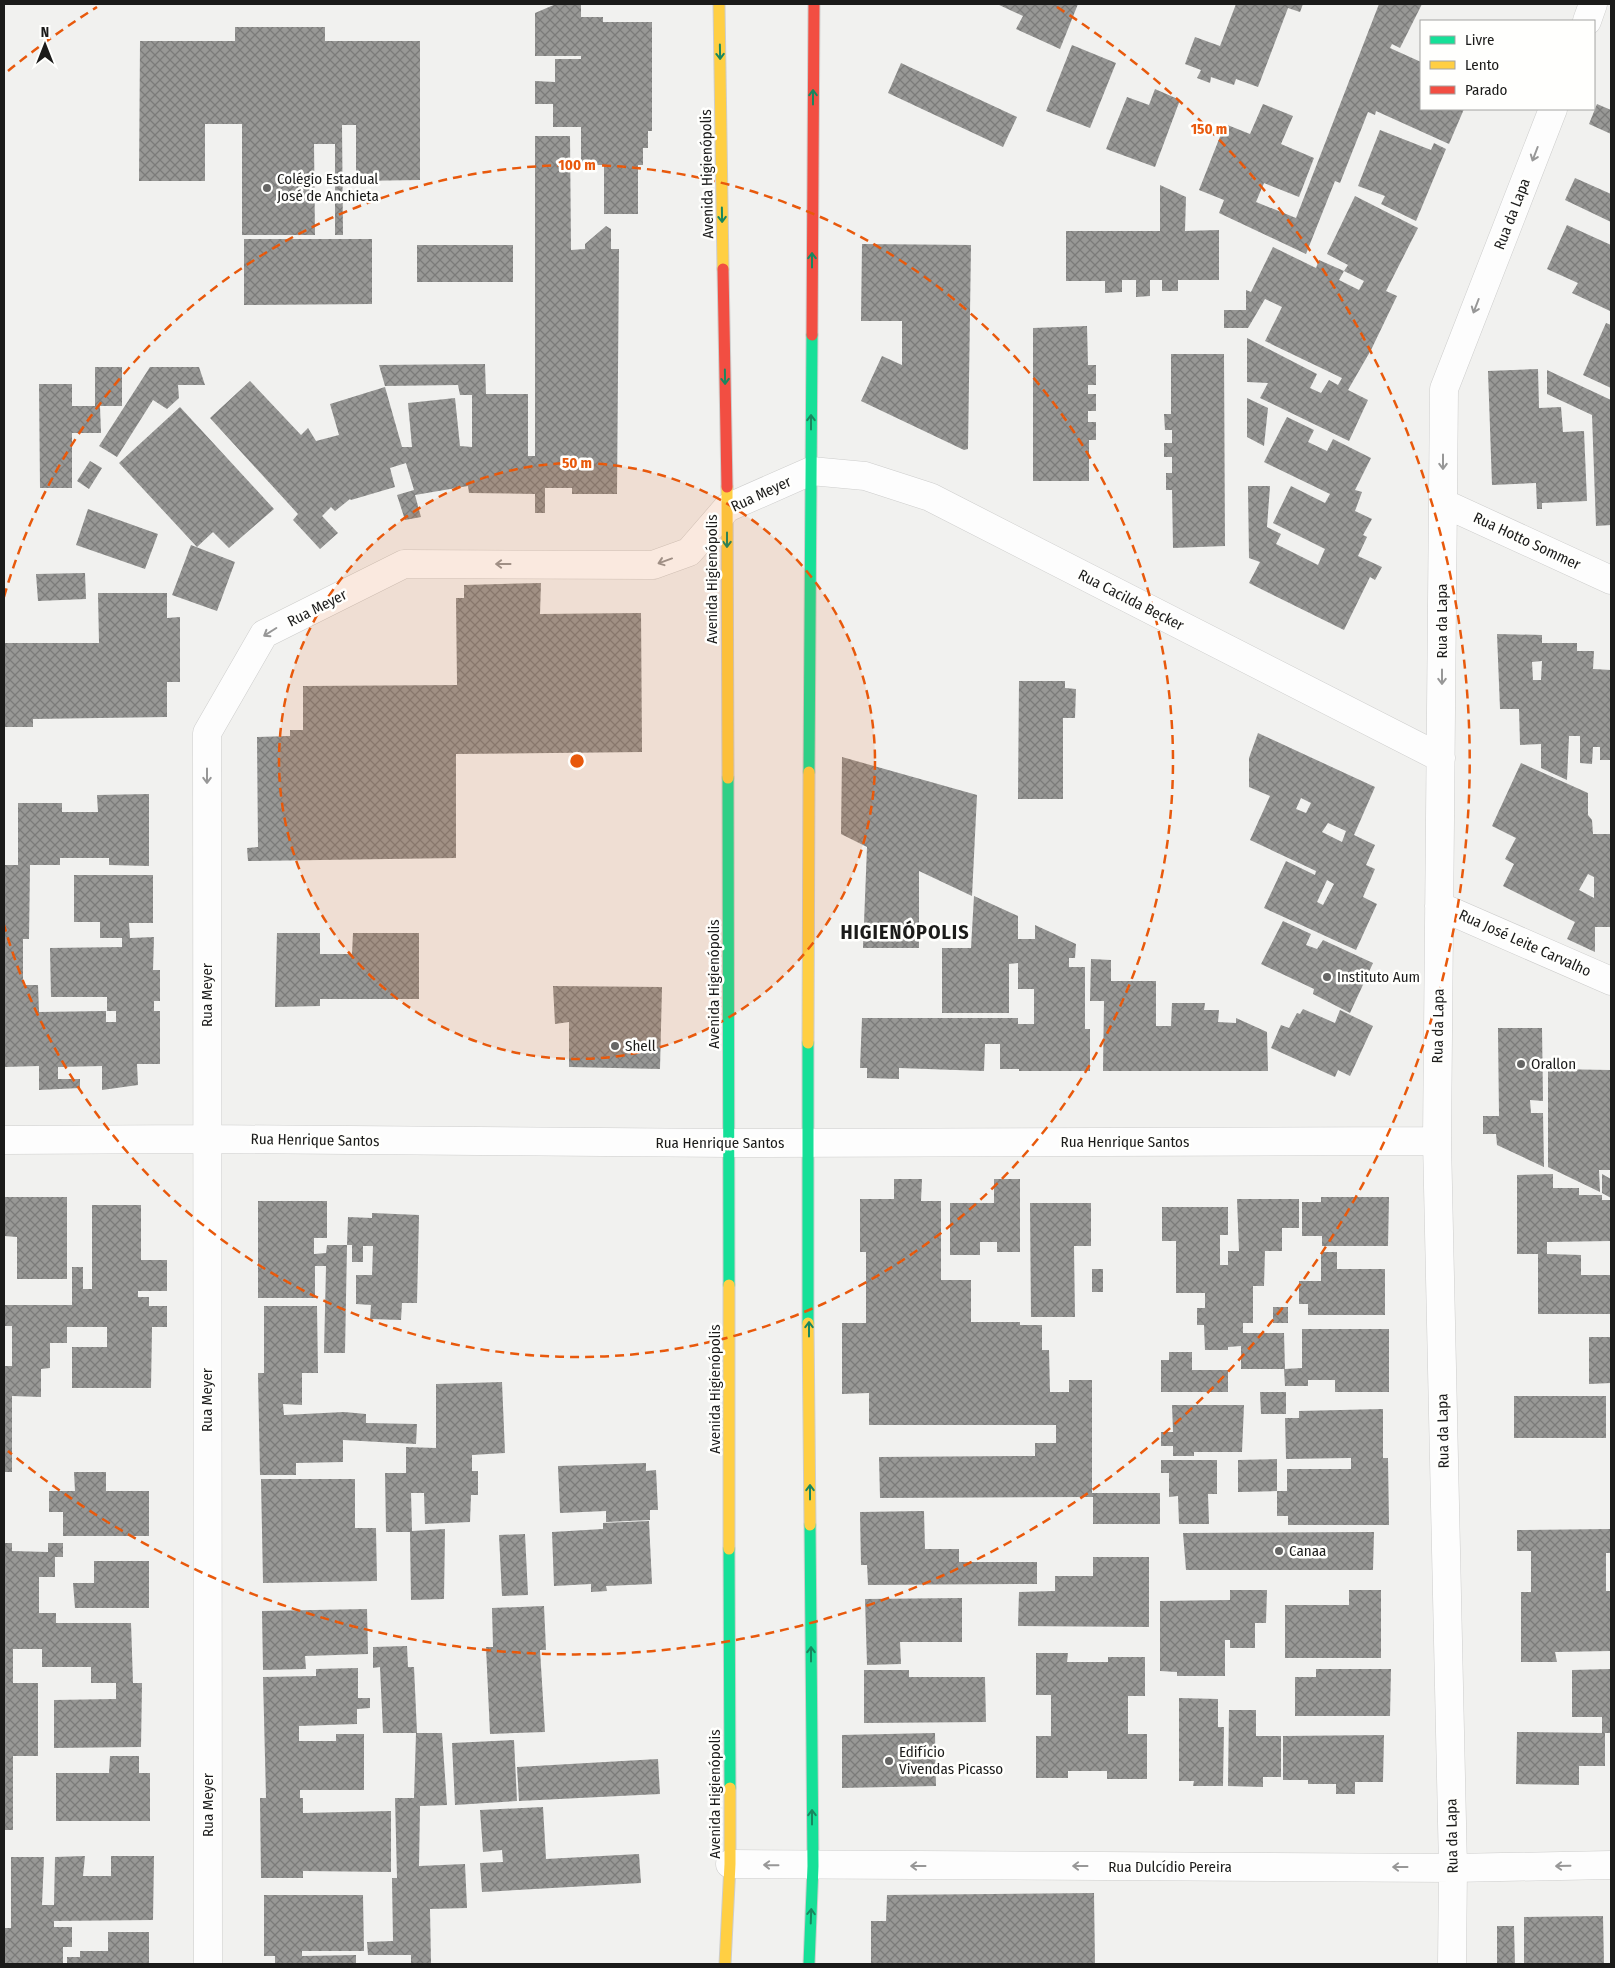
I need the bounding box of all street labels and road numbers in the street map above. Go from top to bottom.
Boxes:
street label: Avenida Higienópolis [697,109,717,239]
street label: Rua da Lapa [1490,176,1534,252]
street label: Rua Meyer [728,472,795,516]
street label: Rua Hotto Sommer [1471,508,1584,574]
street label: Avenida Higienópolis [703,514,721,644]
street label: Rua Cacilda Becker [1075,566,1188,635]
street label: Rua da Lapa [1433,584,1451,658]
street label: Rua Meyer [284,585,350,631]
street label: Rua José Leite Carvalho [1456,906,1594,980]
street label: Avenida Higienópolis [705,919,723,1049]
street label: Rua Meyer [198,962,216,1027]
street label: Rua da Lapa [1428,988,1448,1064]
street label: Rua Henrique Santos [250,1130,380,1150]
street label: Rua Henrique Santos [1061,1133,1189,1151]
street label: Rua Henrique Santos [656,1134,784,1152]
street label: Avenida Higienópolis [706,1324,724,1454]
street label: Rua Meyer [198,1367,216,1432]
street label: Rua da Lapa [1433,1393,1453,1469]
street label: Avenida Higienópolis [706,1729,724,1859]
street label: Rua Meyer [199,1772,217,1837]
street label: Rua da Lapa [1442,1798,1462,1874]
street label: Rua Dulcídio Pereira [1108,1858,1232,1876]

